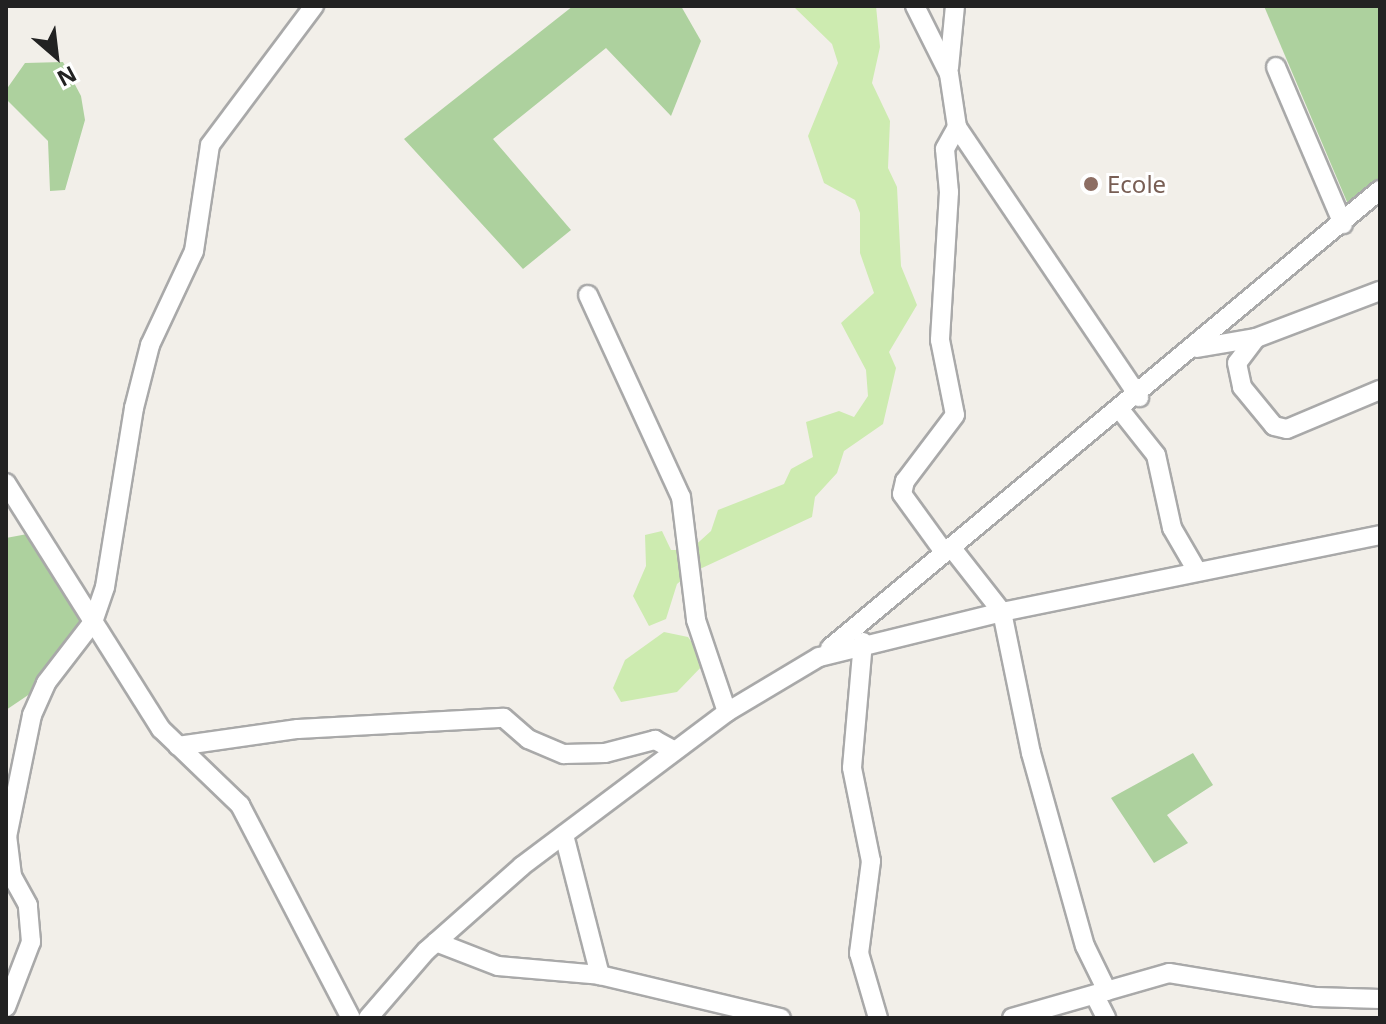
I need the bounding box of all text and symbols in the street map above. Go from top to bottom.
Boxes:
north arrow [16,16,96,96]
text: N [52,60,82,95]
place label: Ecole [1107,170,1166,198]
marker: Ecole [1082,175,1100,193]

